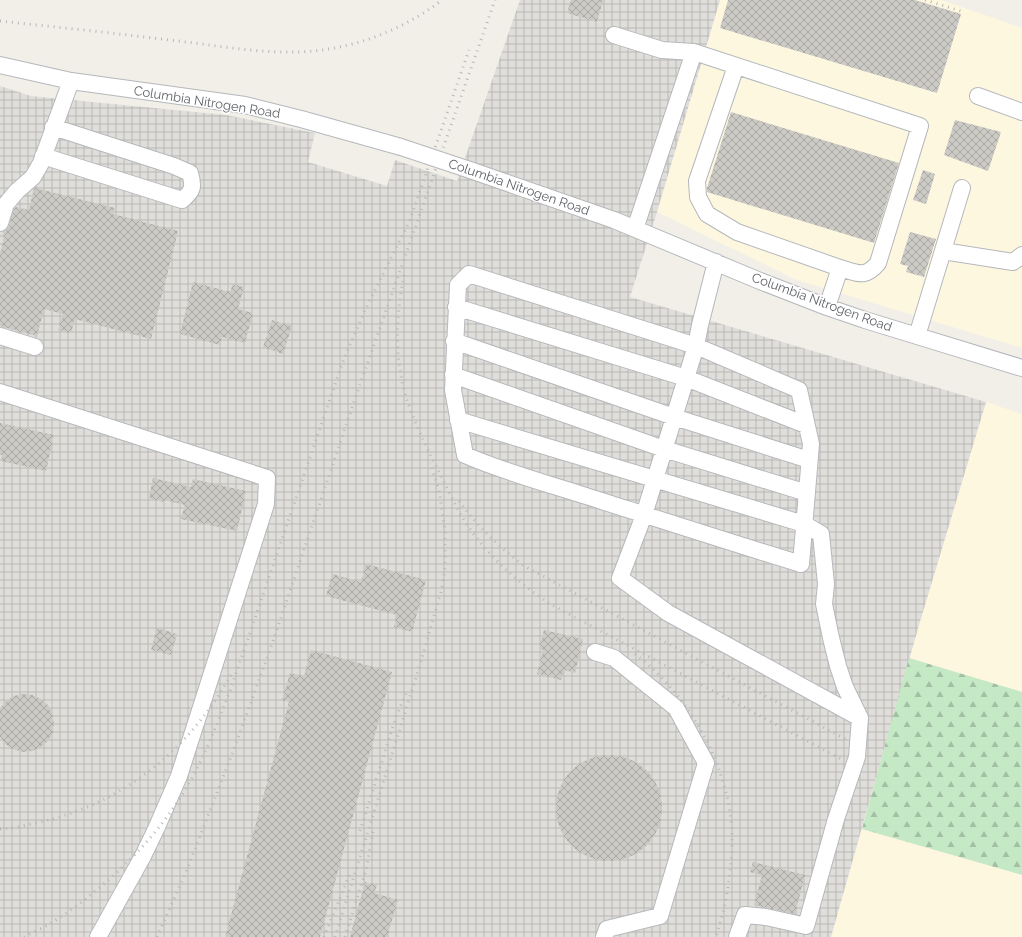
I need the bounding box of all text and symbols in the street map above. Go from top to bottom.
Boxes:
street label: Columbia Nitrogen Road [133,83,281,121]
street label: Columbia Nitrogen Road [447,156,591,218]
street label: Columbia Nitrogen Road [750,270,894,334]

